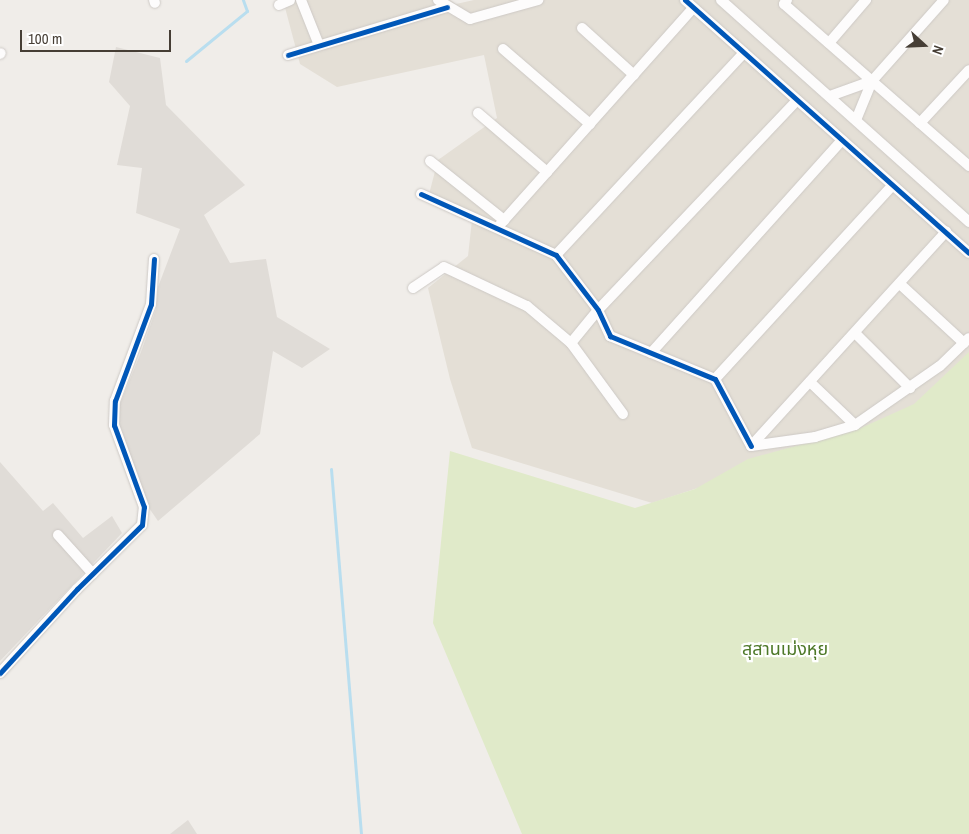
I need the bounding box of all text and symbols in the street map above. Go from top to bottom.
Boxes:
scale bar [22,20,174,52]
north arrow [899,20,949,70]
text: 100 m [28,28,62,49]
text: N [928,43,948,57]
park label: สุสานเม่งหุย [742,638,828,660]

